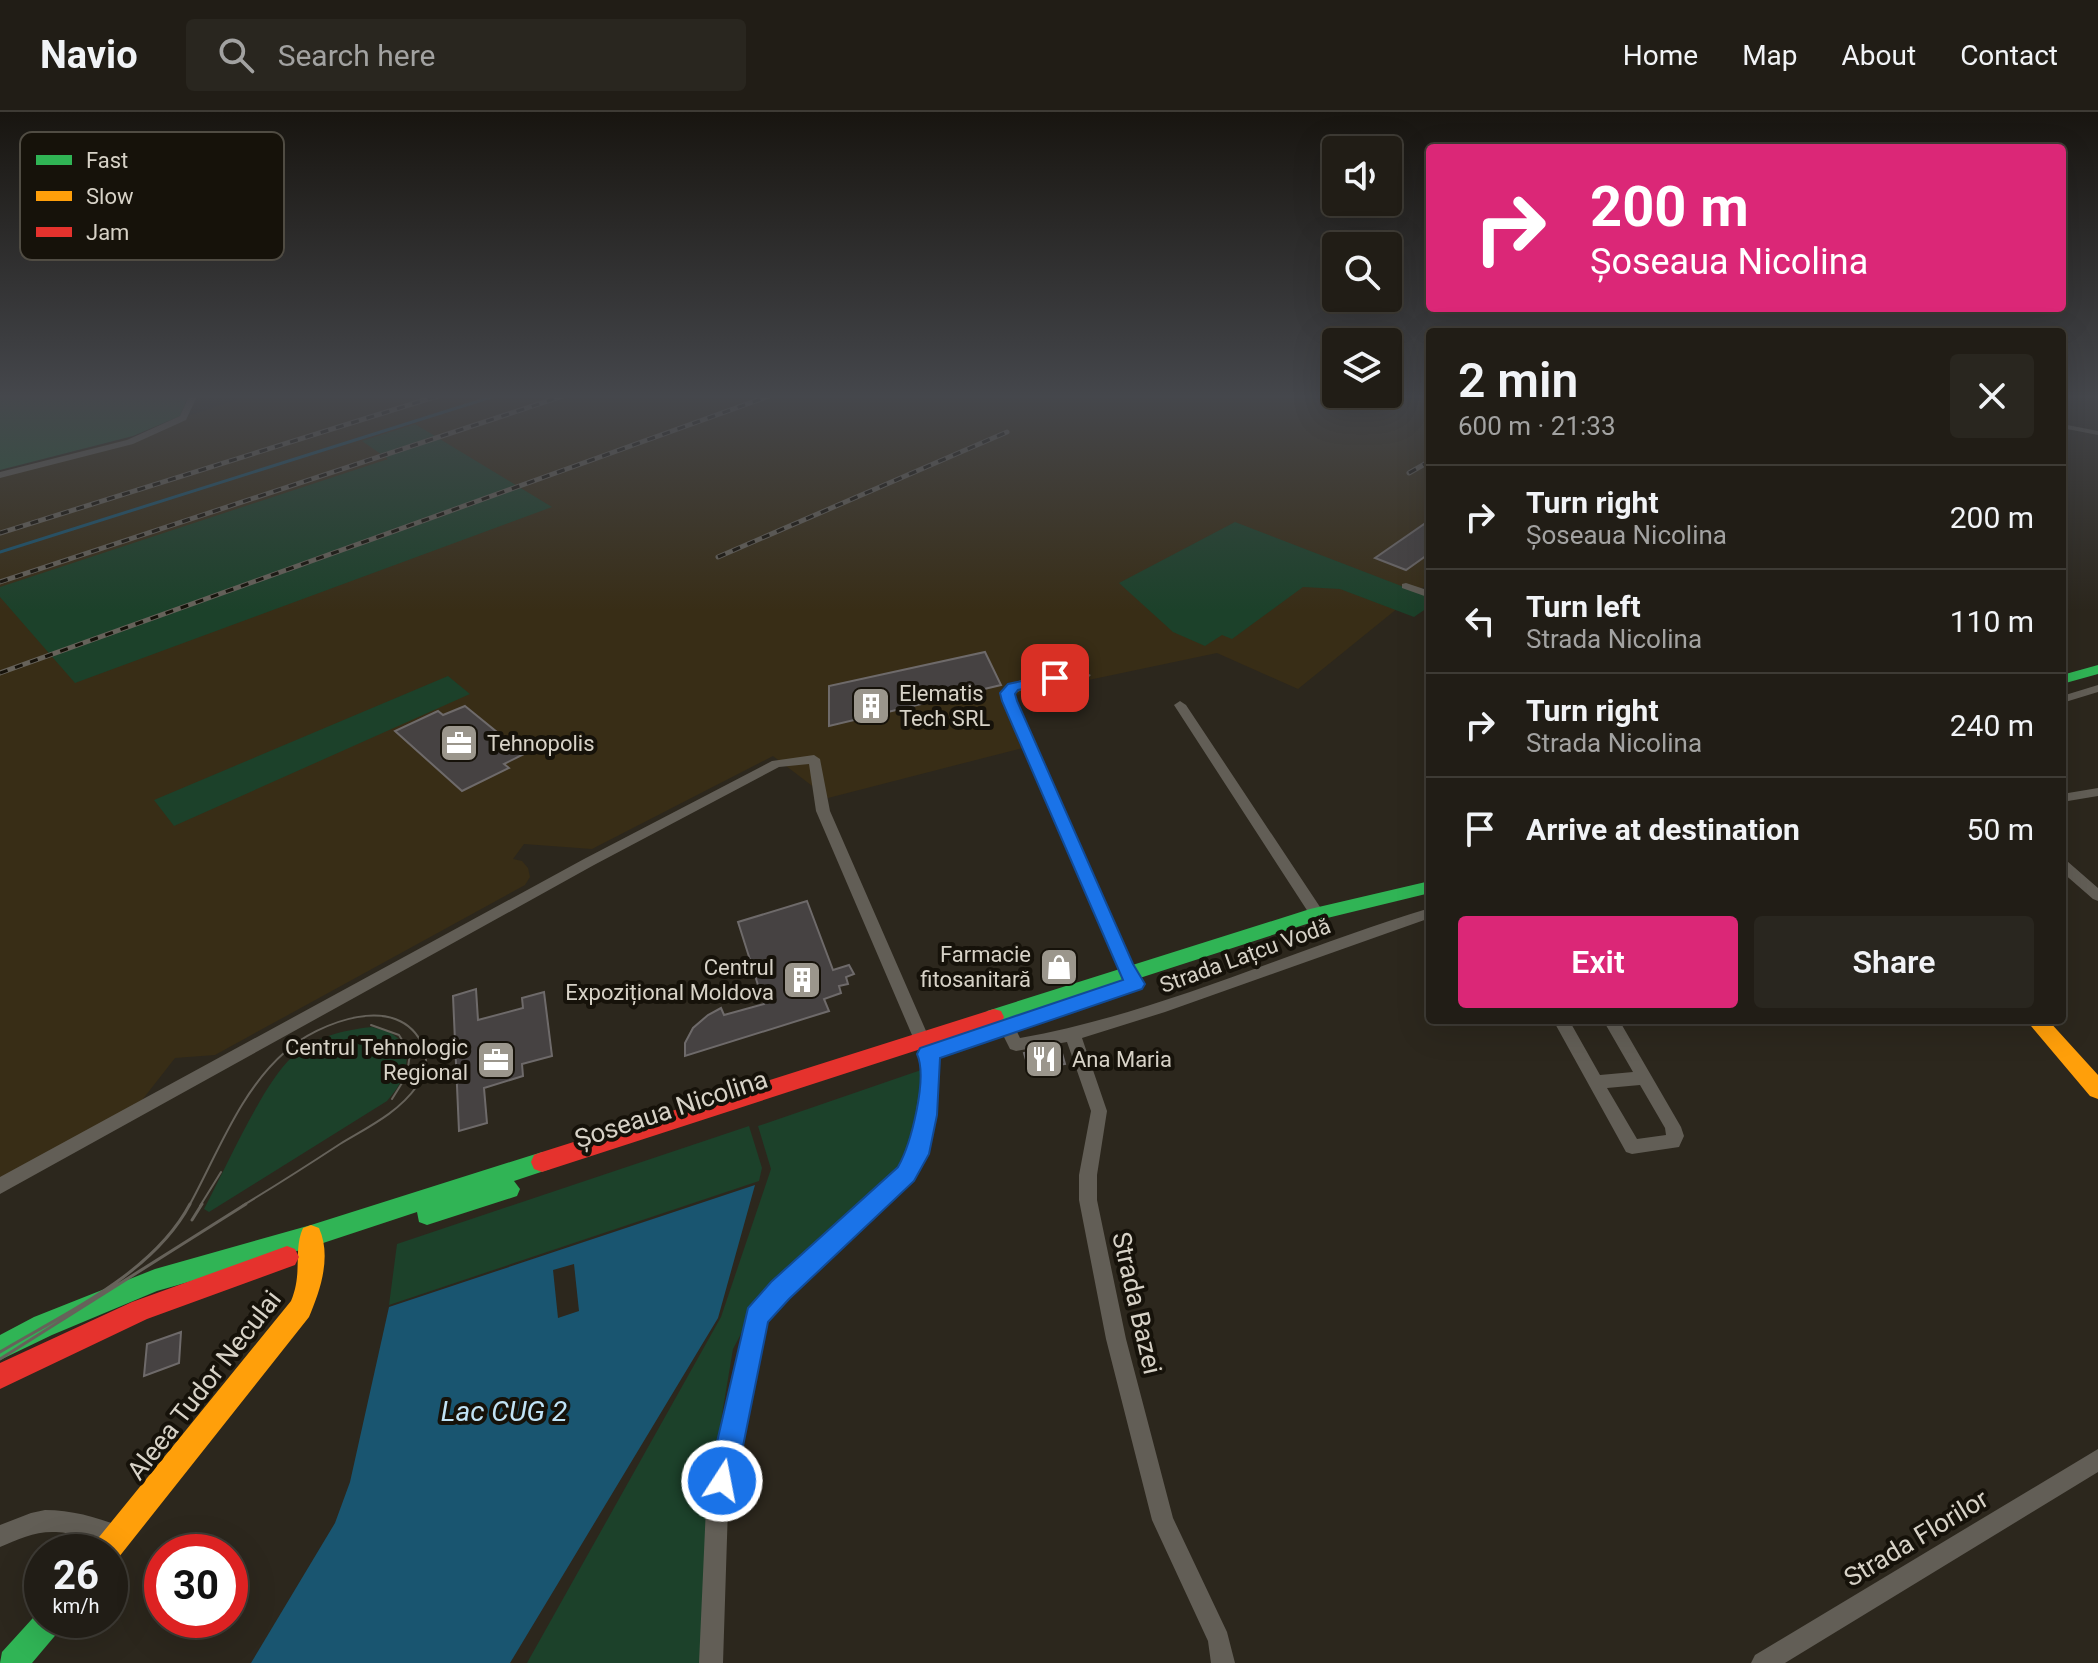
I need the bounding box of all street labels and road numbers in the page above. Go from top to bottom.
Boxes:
street label: Strada Lațcu Vodă [1156,913,1334,999]
street label: Șoseaua Nicolina [571,1064,772,1155]
street label: Strada Bazei [1106,1229,1168,1377]
street label: Aleea Tudor Neculai [121,1285,287,1485]
street label: Strada Florilor [1839,1483,1993,1593]

